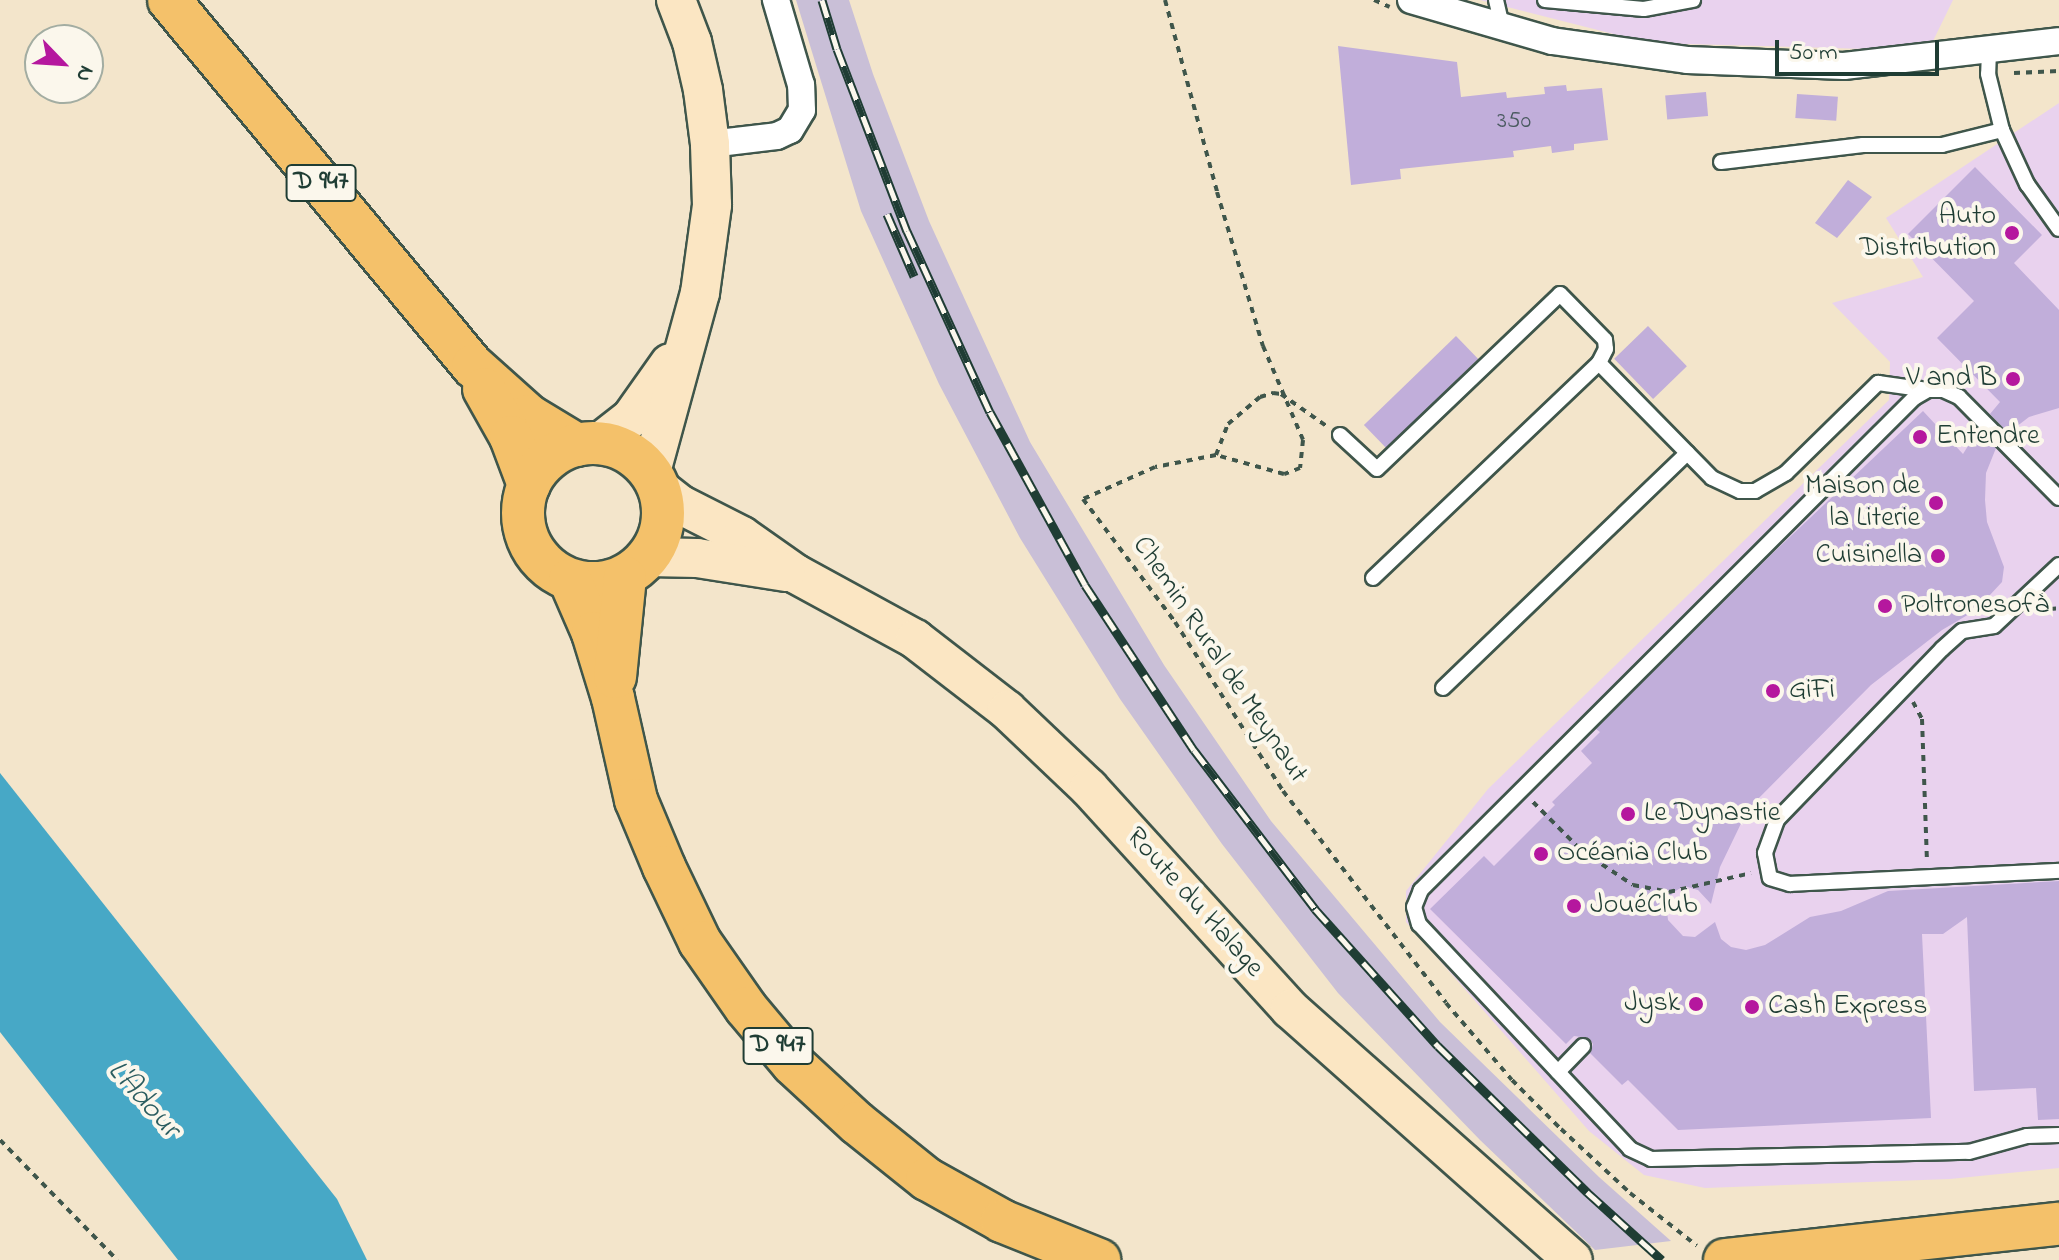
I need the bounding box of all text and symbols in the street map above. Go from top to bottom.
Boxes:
north arrow [24,24,104,104]
scale bar [1779,24,1943,74]
text: 50 m [1789,36,1838,71]
text: N [66,60,102,87]
house number: 350 [1497,108,1531,136]
road number: D 947 [285,161,357,205]
place label: Auto Distribution [1860,200,1996,266]
marker: Auto Distribution [2003,224,2021,242]
place label: V and B [1906,362,1997,396]
marker: V and B [2004,370,2022,388]
place label: Entendre [1936,420,2039,454]
marker: Entendre [1911,428,1929,446]
place label: Maison de la Literie [1805,470,1920,536]
marker: Maison de la Literie [1927,494,1945,512]
street label: Chemin Rural de Meynaut [1124,530,1314,790]
place label: Cuisinella [1815,539,1922,573]
marker: Cuisinella [1929,547,1947,565]
place label: Poltronesofà [1901,589,2049,623]
marker: Poltronesofà [1876,597,1894,615]
place label: GiFi [1789,674,1835,708]
marker: GiFi [1764,682,1782,700]
place label: Le Dynastie [1644,797,1780,831]
marker: Le Dynastie [1619,805,1637,823]
street label: Route du Halage [1118,821,1270,985]
place label: Océania Club [1557,837,1707,871]
marker: Océania Club [1532,845,1550,863]
place label: JouéClub [1590,889,1697,923]
marker: JouéClub [1565,897,1583,915]
place label: Jysk [1624,987,1680,1021]
place label: Cash Express [1768,990,1928,1024]
marker: Jysk [1687,995,1705,1013]
marker: Cash Express [1743,998,1761,1016]
road number: D 947 [742,1024,814,1068]
water label: L'Adour [99,1054,187,1146]

